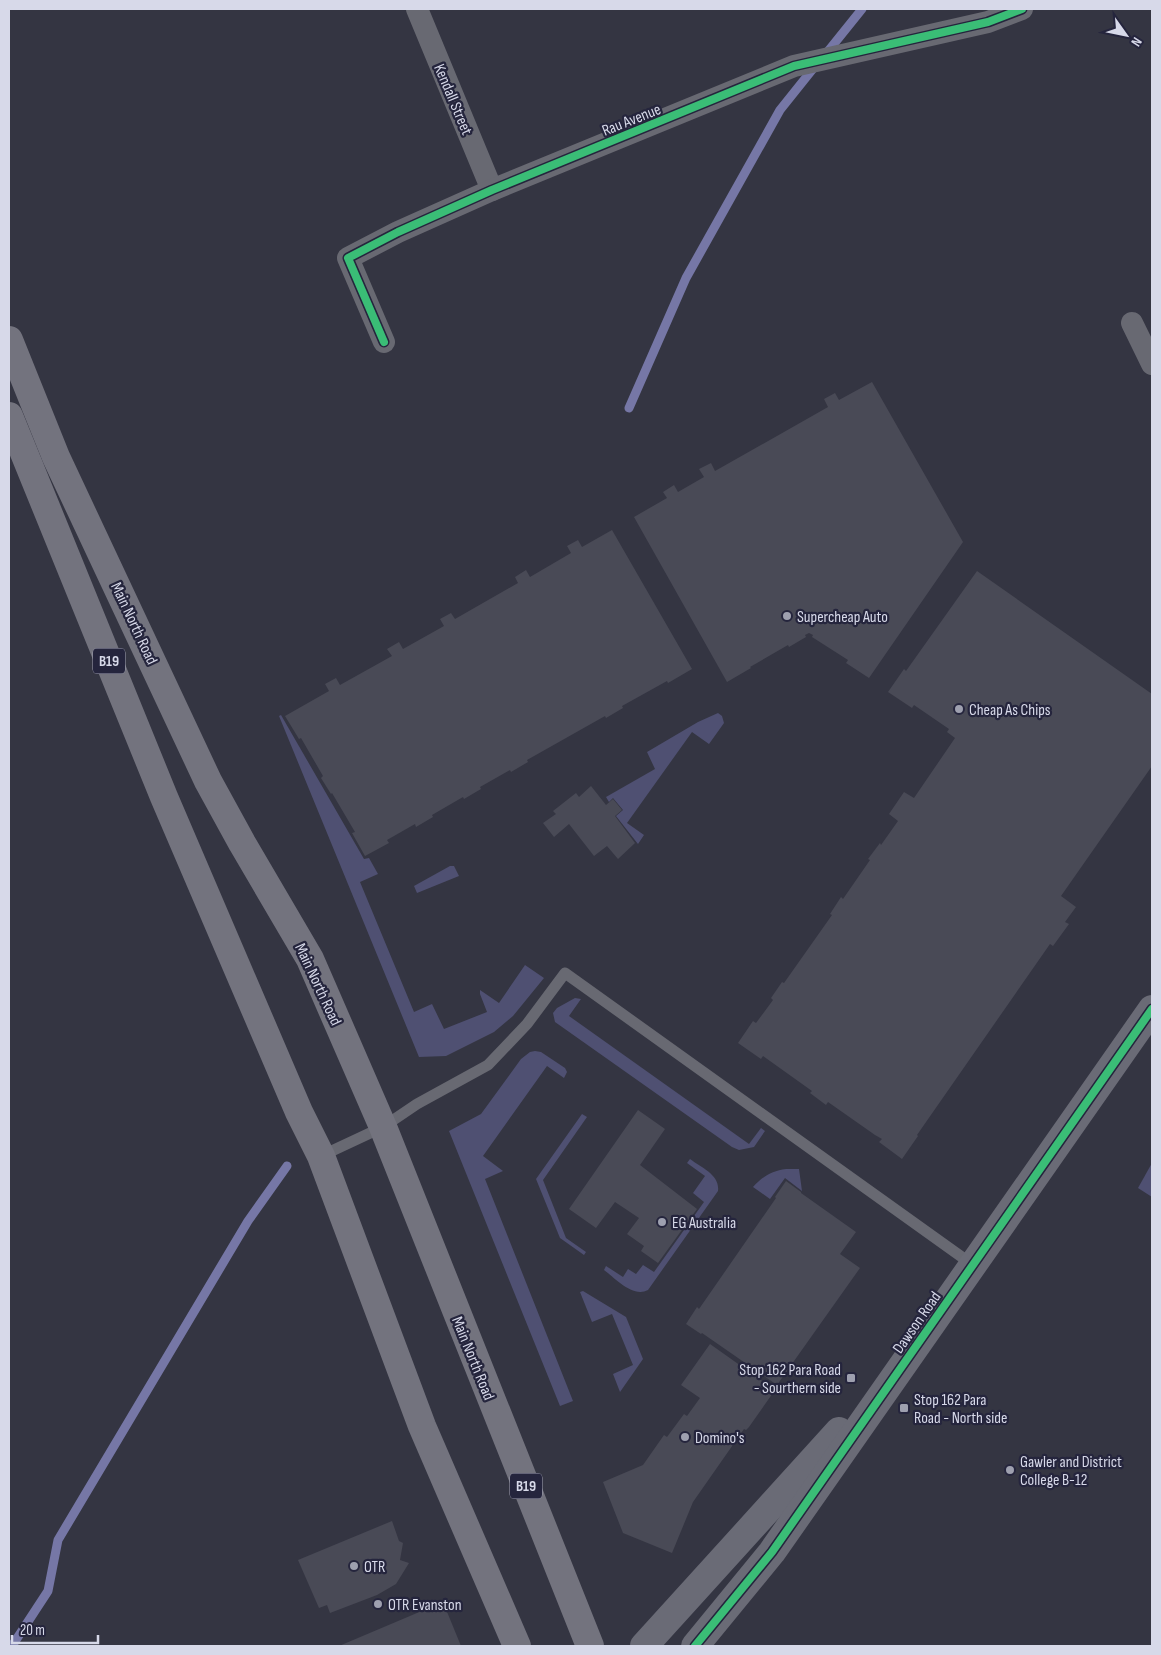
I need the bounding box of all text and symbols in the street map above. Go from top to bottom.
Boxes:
north arrow [1101,10,1151,60]
text: N [1127,34,1146,50]
street label: Kendall Street [429,61,476,138]
street label: Rau Avenue [599,100,664,141]
street label: Main North Road [106,579,161,668]
place label: Supercheap Auto [797,608,888,627]
marker: Supercheap Auto [781,610,793,622]
road number: B19 [93,648,125,674]
place label: Cheap As Chips [969,701,1051,720]
marker: Cheap As Chips [953,703,965,715]
street label: Main North Road [290,940,345,1029]
place label: EG Australia [672,1214,736,1233]
marker: EG Australia [656,1216,668,1228]
street label: Dawson Road [889,1288,945,1357]
street label: Main North Road [447,1314,498,1403]
place label: Stop 162 Para Road - Sourthern side [739,1361,841,1398]
marker: Stop 162 Para Road - Sourthern side [845,1372,857,1384]
place label: Stop 162 Para Road - North side [914,1391,1007,1428]
marker: Stop 162 Para Road - North side [898,1402,910,1414]
place label: Domino's [695,1429,745,1448]
marker: Domino's [679,1431,691,1443]
place label: Gawler and District College B-12 [1020,1453,1122,1490]
marker: Gawler and District College B-12 [1004,1464,1016,1476]
road number: B19 [510,1474,542,1498]
place label: OTR [364,1558,386,1577]
marker: OTR [348,1560,360,1572]
place label: OTR Evanston [388,1596,462,1615]
marker: OTR Evanston [372,1598,384,1610]
scale bar [12,1612,99,1644]
text: 20 m [20,1621,45,1640]

